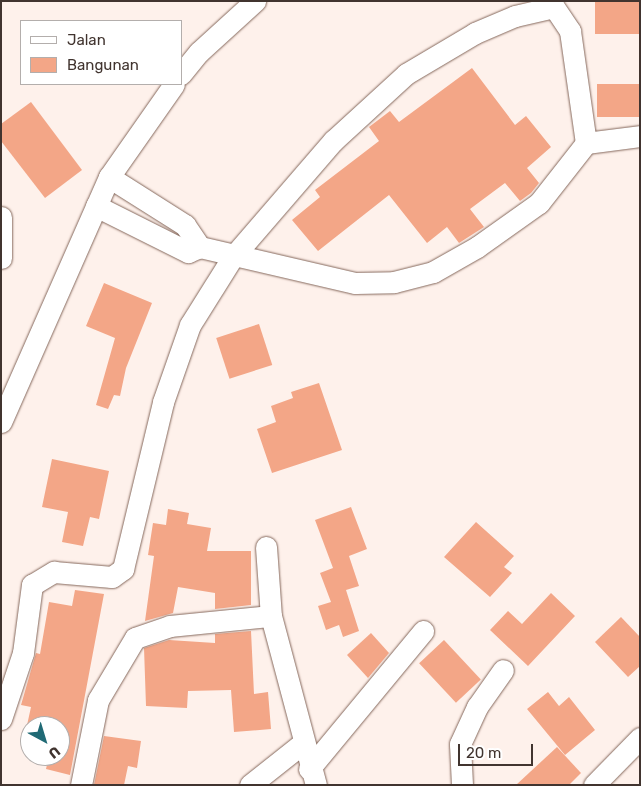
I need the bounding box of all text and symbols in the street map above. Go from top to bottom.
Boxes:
legend [20,20,182,85]
text: Jalan [67,31,106,49]
text: Bangunan [67,56,139,74]
north arrow [20,716,70,766]
scale bar [461,734,536,766]
text: U [45,742,63,762]
text: 20 m [466,744,501,762]

